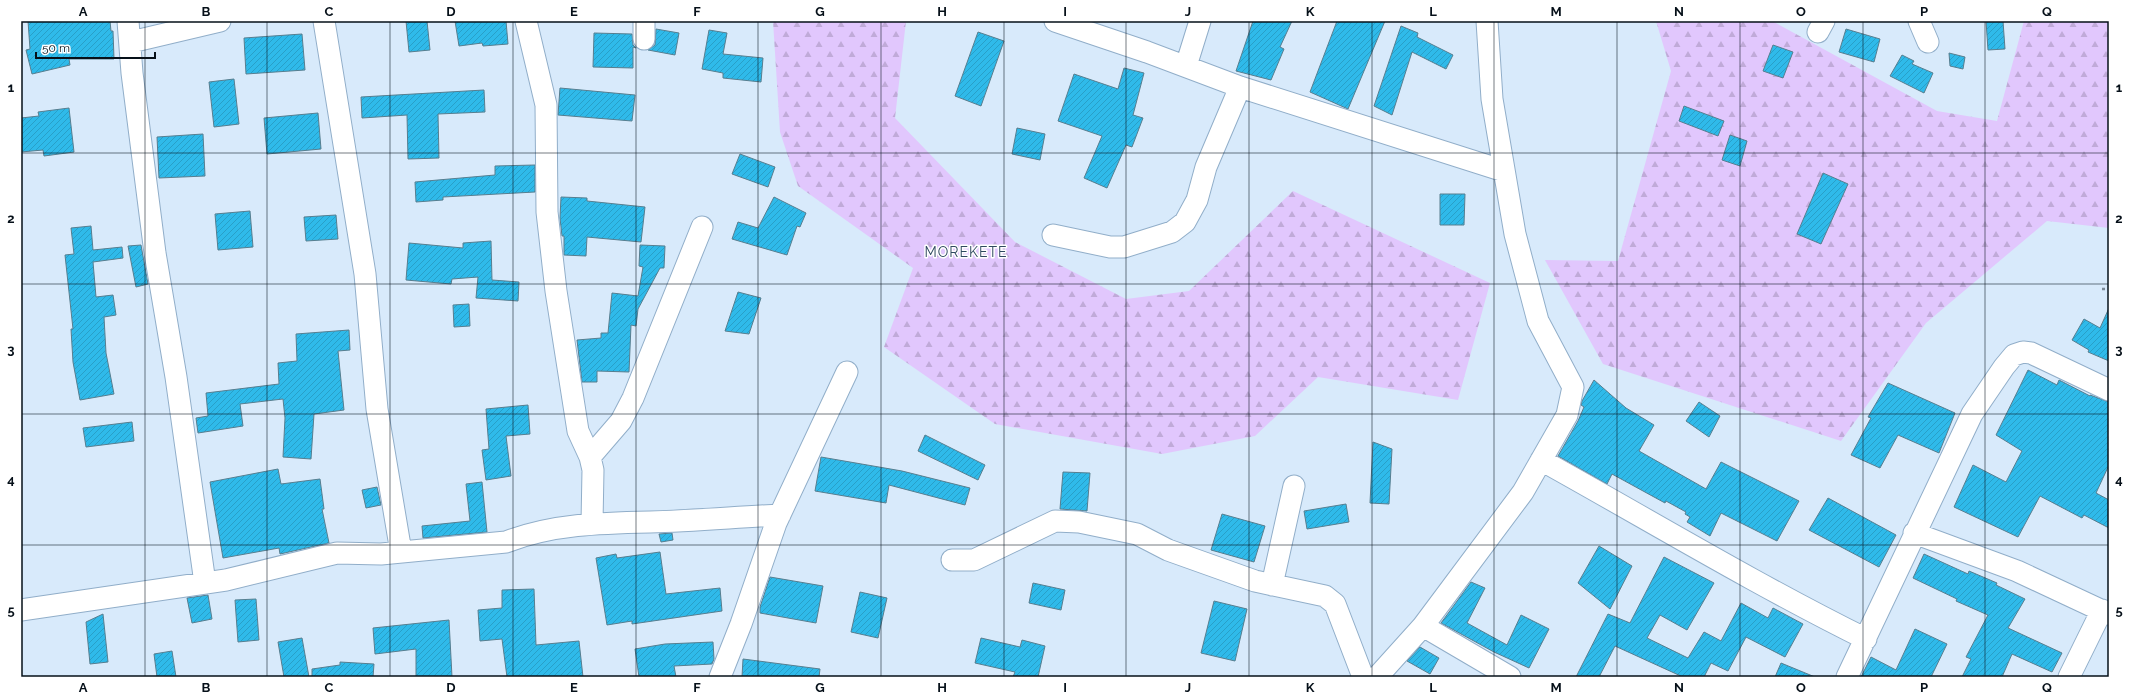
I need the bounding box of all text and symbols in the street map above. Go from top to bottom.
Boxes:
text: A [79,4,88,19]
text: B [202,4,211,19]
text: C [325,4,334,19]
text: D [446,4,456,19]
text: E [570,4,578,19]
text: F [693,4,701,19]
text: G [815,4,825,19]
text: H [937,4,947,19]
text: I [1063,4,1067,19]
text: J [1185,4,1191,19]
text: K [1306,4,1315,19]
text: L [1429,4,1437,19]
text: M [1550,4,1562,19]
text: N [1674,4,1684,19]
text: O [1796,4,1806,19]
text: P [1920,4,1928,19]
text: Q [2042,4,2052,19]
scale bar [36,34,155,60]
text: 50 m [42,41,70,55]
text: 1 [8,80,15,95]
text: 1 [2116,80,2123,95]
text: 2 [7,211,15,226]
text: 2 [2115,211,2123,226]
district label: MOREKETE [924,244,1008,260]
text: 3 [7,342,15,357]
text: 3 [2115,342,2123,357]
text: 4 [7,472,15,487]
text: 4 [2115,472,2123,487]
text: 5 [7,603,15,618]
text: 5 [2115,603,2123,618]
text: A [79,680,88,695]
text: B [202,680,211,695]
text: C [325,680,334,695]
text: D [446,680,456,695]
text: E [570,680,578,695]
text: F [693,680,701,695]
text: G [815,680,825,695]
text: H [937,680,947,695]
text: I [1063,680,1067,695]
text: J [1185,680,1191,695]
text: K [1306,680,1315,695]
text: L [1429,680,1437,695]
text: M [1550,680,1562,695]
text: N [1674,680,1684,695]
text: O [1796,680,1806,695]
text: P [1920,680,1928,695]
text: Q [2042,680,2052,695]

